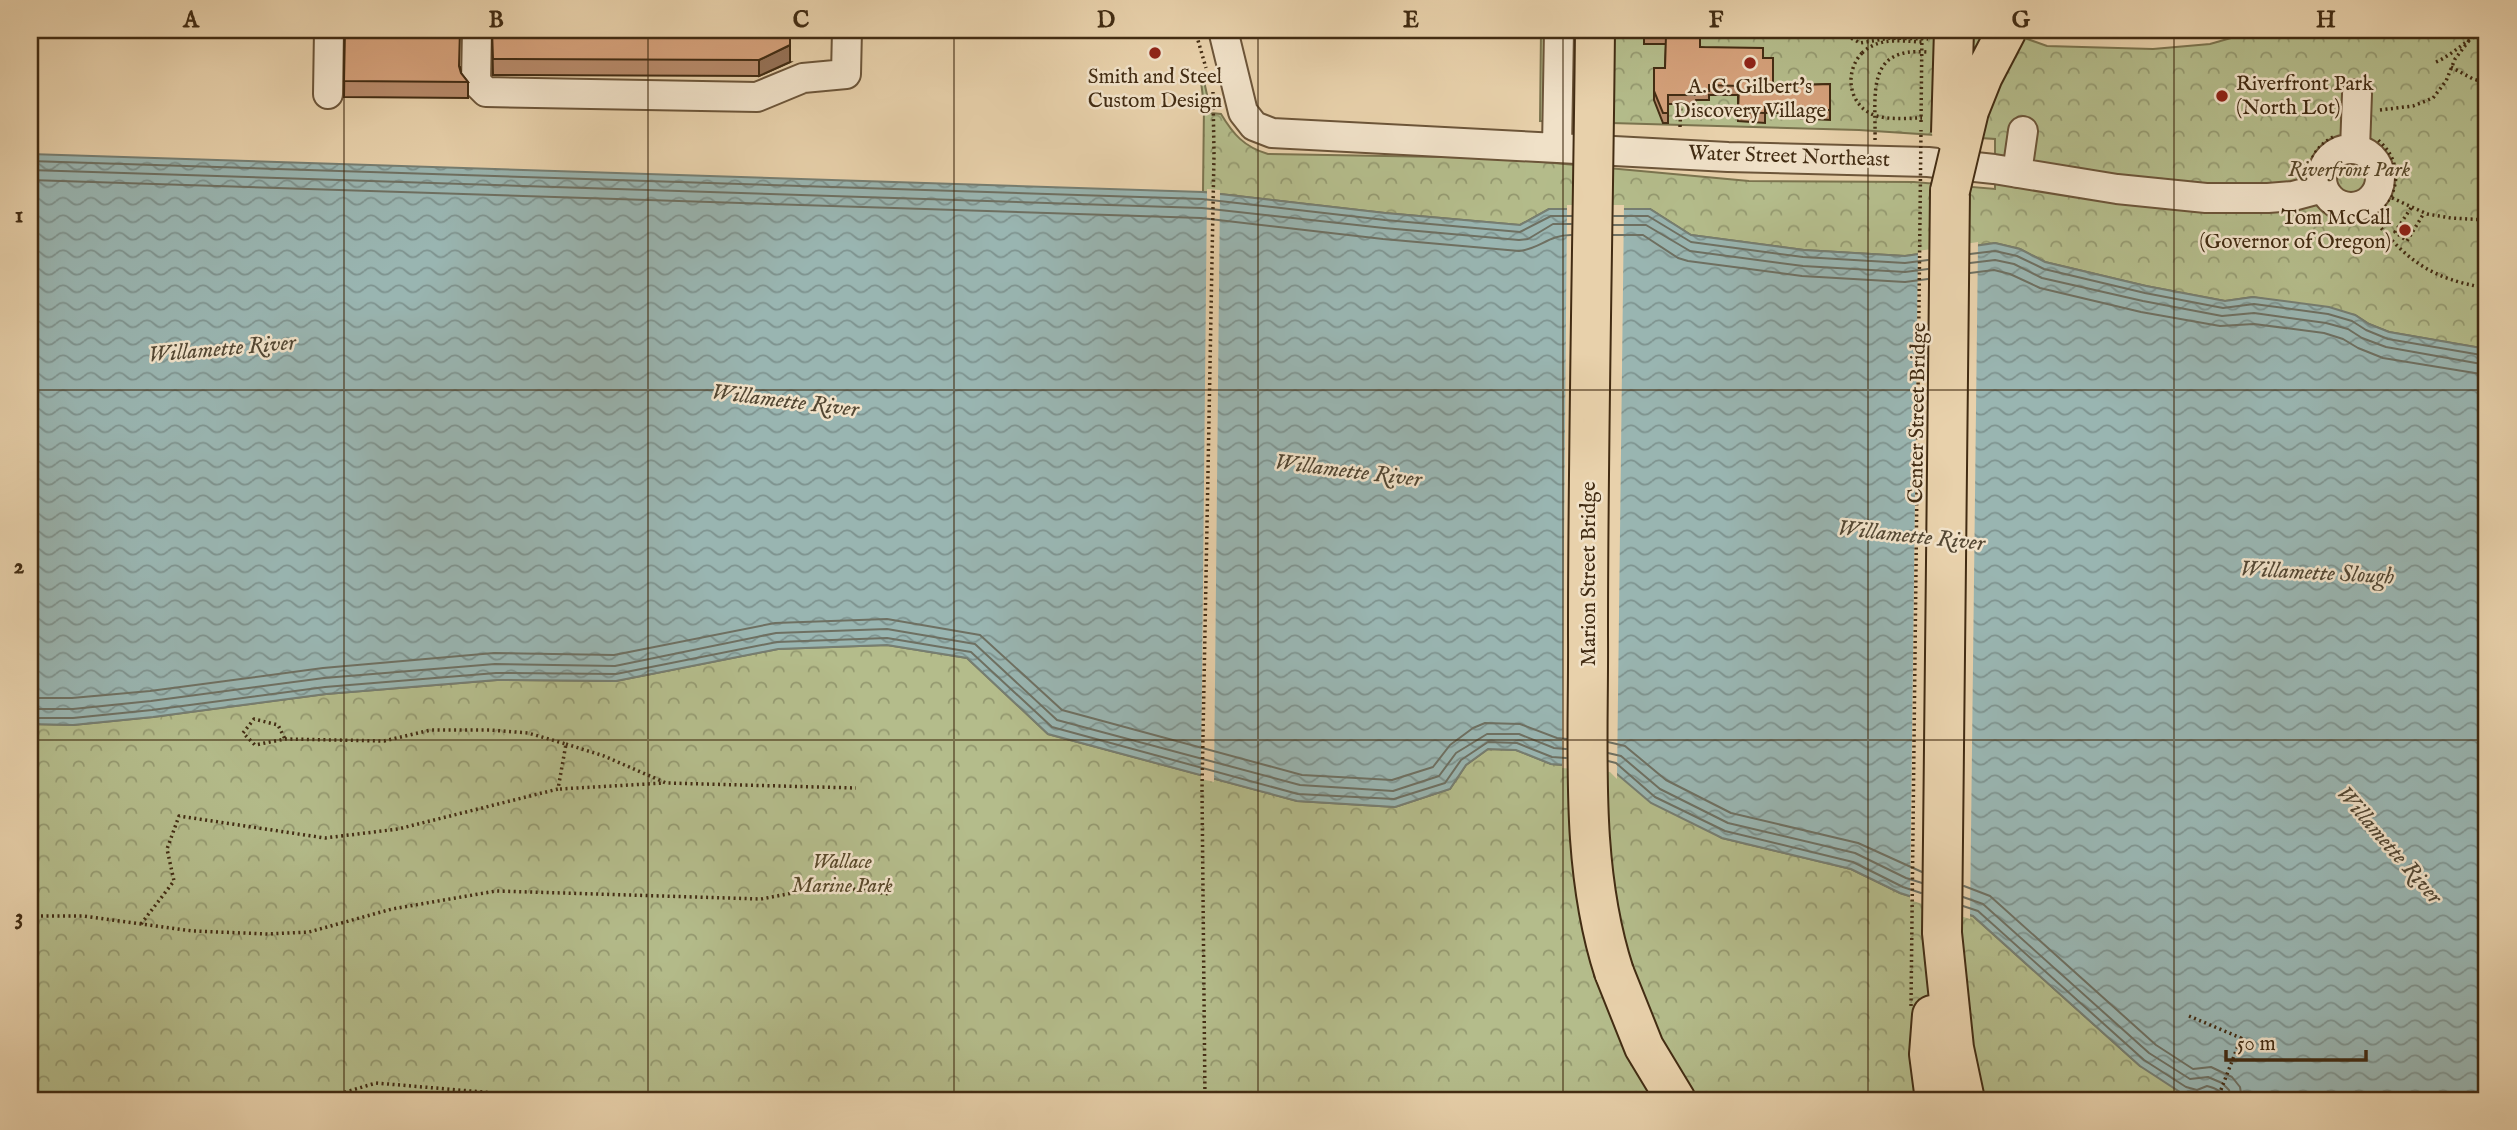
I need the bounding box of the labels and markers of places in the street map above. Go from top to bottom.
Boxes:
marker: Smith and Steel Custom Design [1147,45,1163,61]
marker: A. C. Gilbert's Discovery Village [1742,55,1758,71]
place label: Smith and Steel Custom Design [1088,64,1223,115]
place label: Riverfront Park (North Lot) [2236,71,2374,122]
place label: A. C. Gilbert's Discovery Village [1674,74,1827,125]
marker: Riverfront Park (North Lot) [2214,88,2230,104]
place label: Tom McCall (Governor of Oregon) [2199,205,2391,256]
marker: Tom McCall (Governor of Oregon) [2397,222,2413,238]

